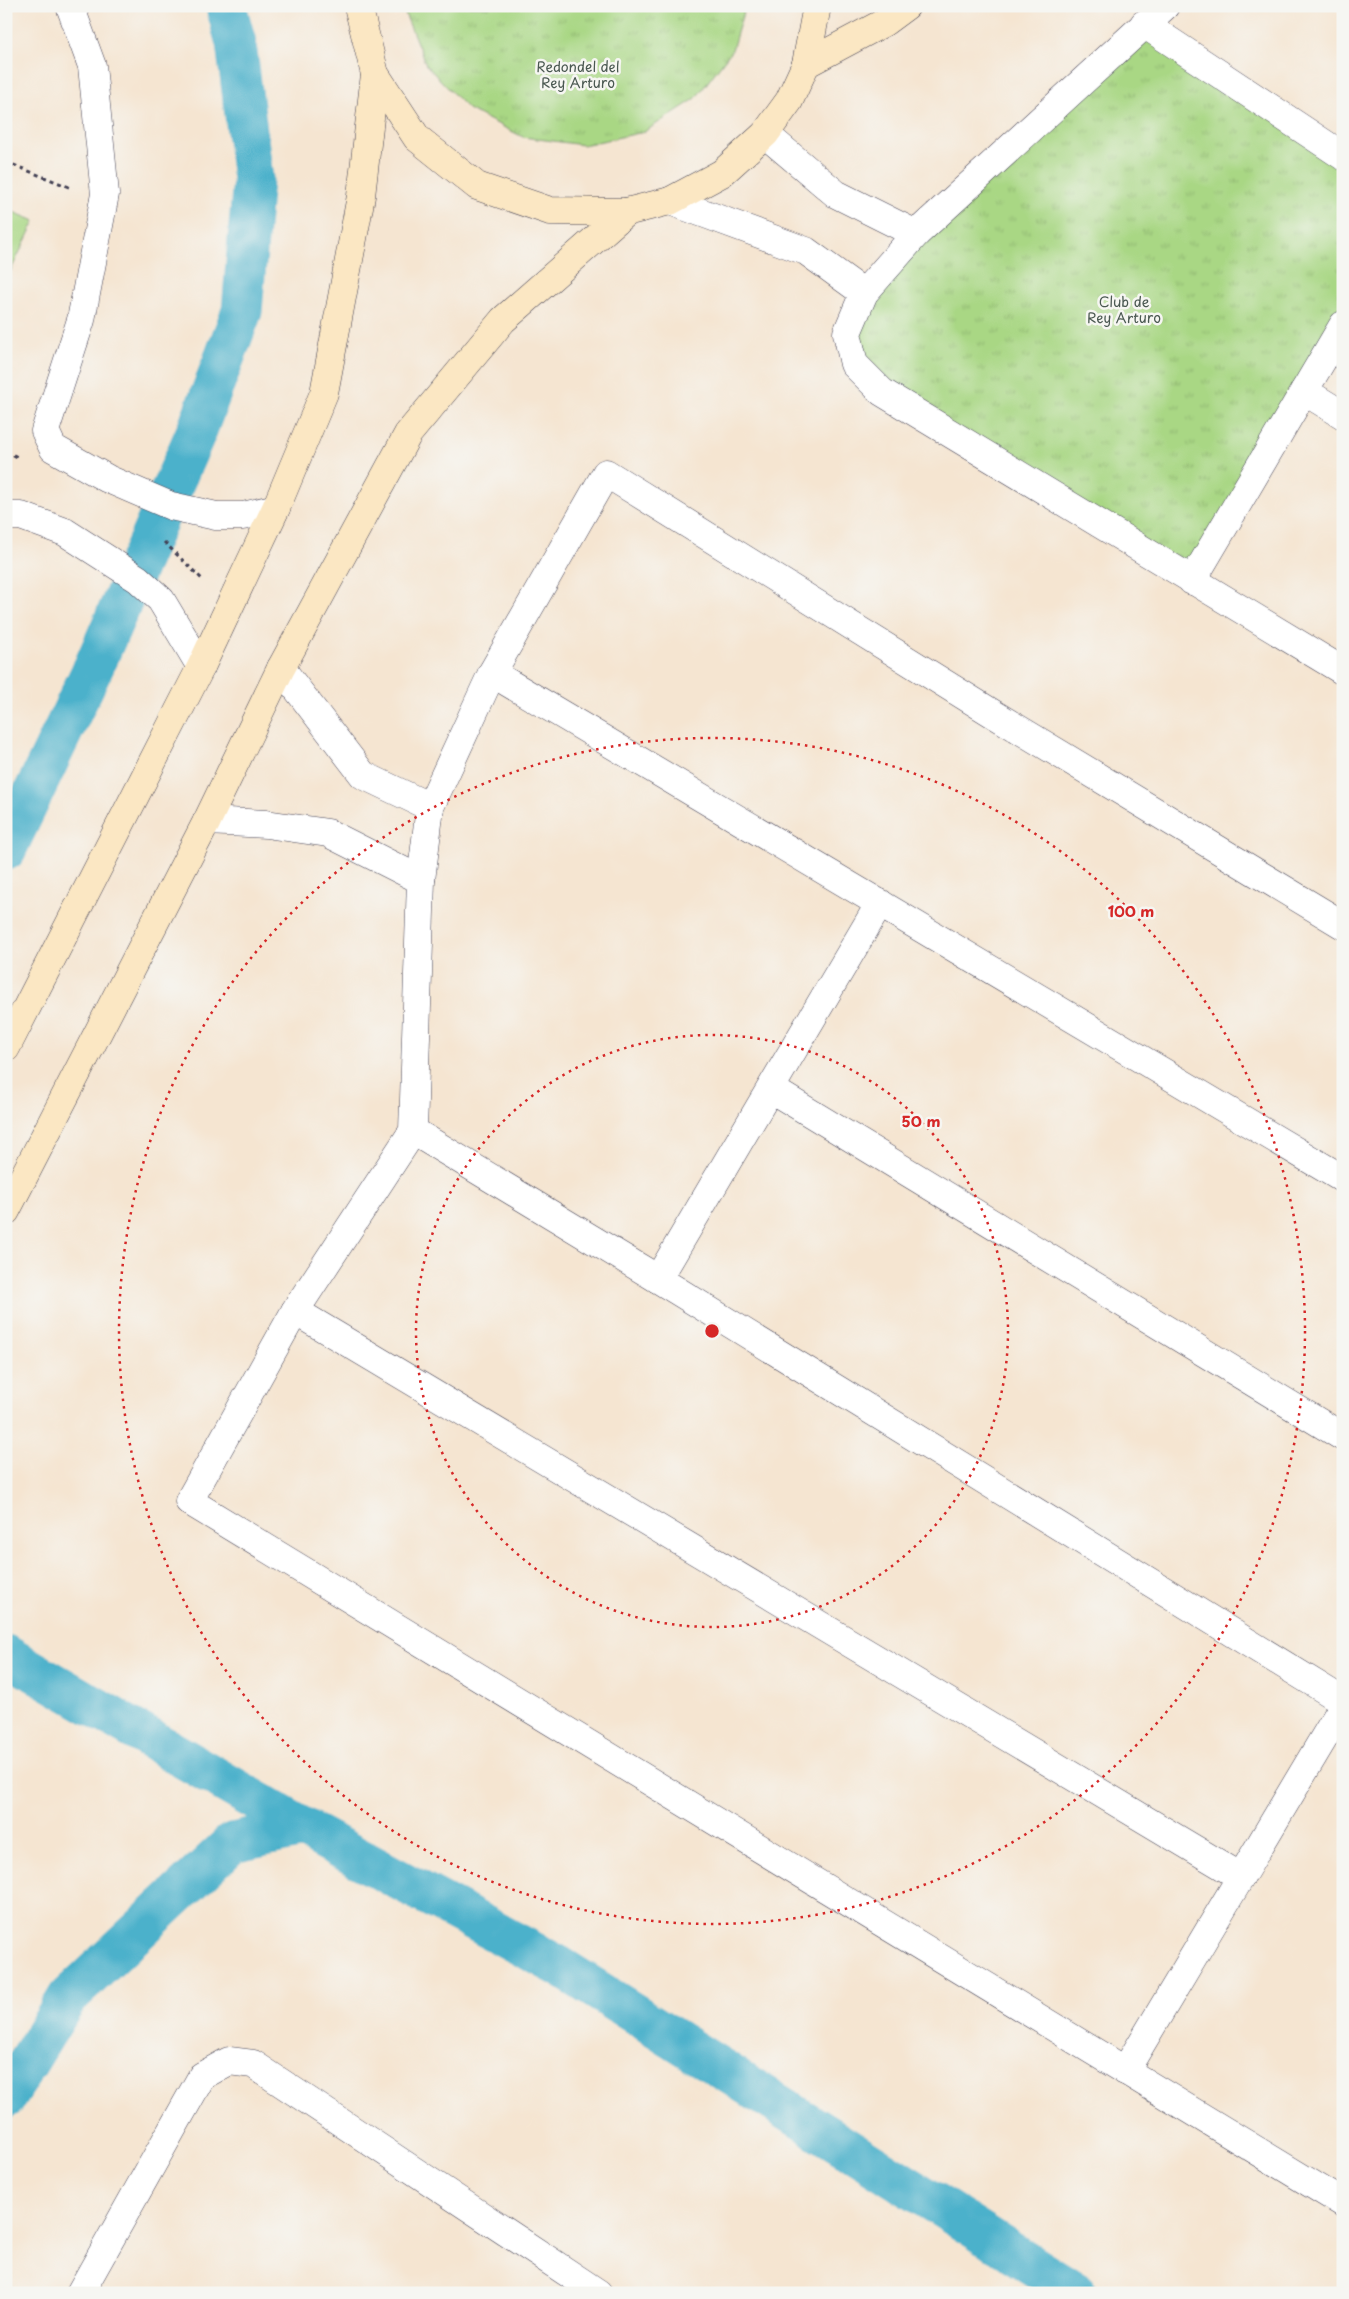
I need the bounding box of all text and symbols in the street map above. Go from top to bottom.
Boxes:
park label: Redondel del Rey Arturo [536,56,620,93]
park label: Club de Rey Arturo [1087,291,1161,328]
text: 100 m [1108,899,1154,922]
text: 50 m [902,1109,940,1132]
centre of rings [703,1322,721,1340]

